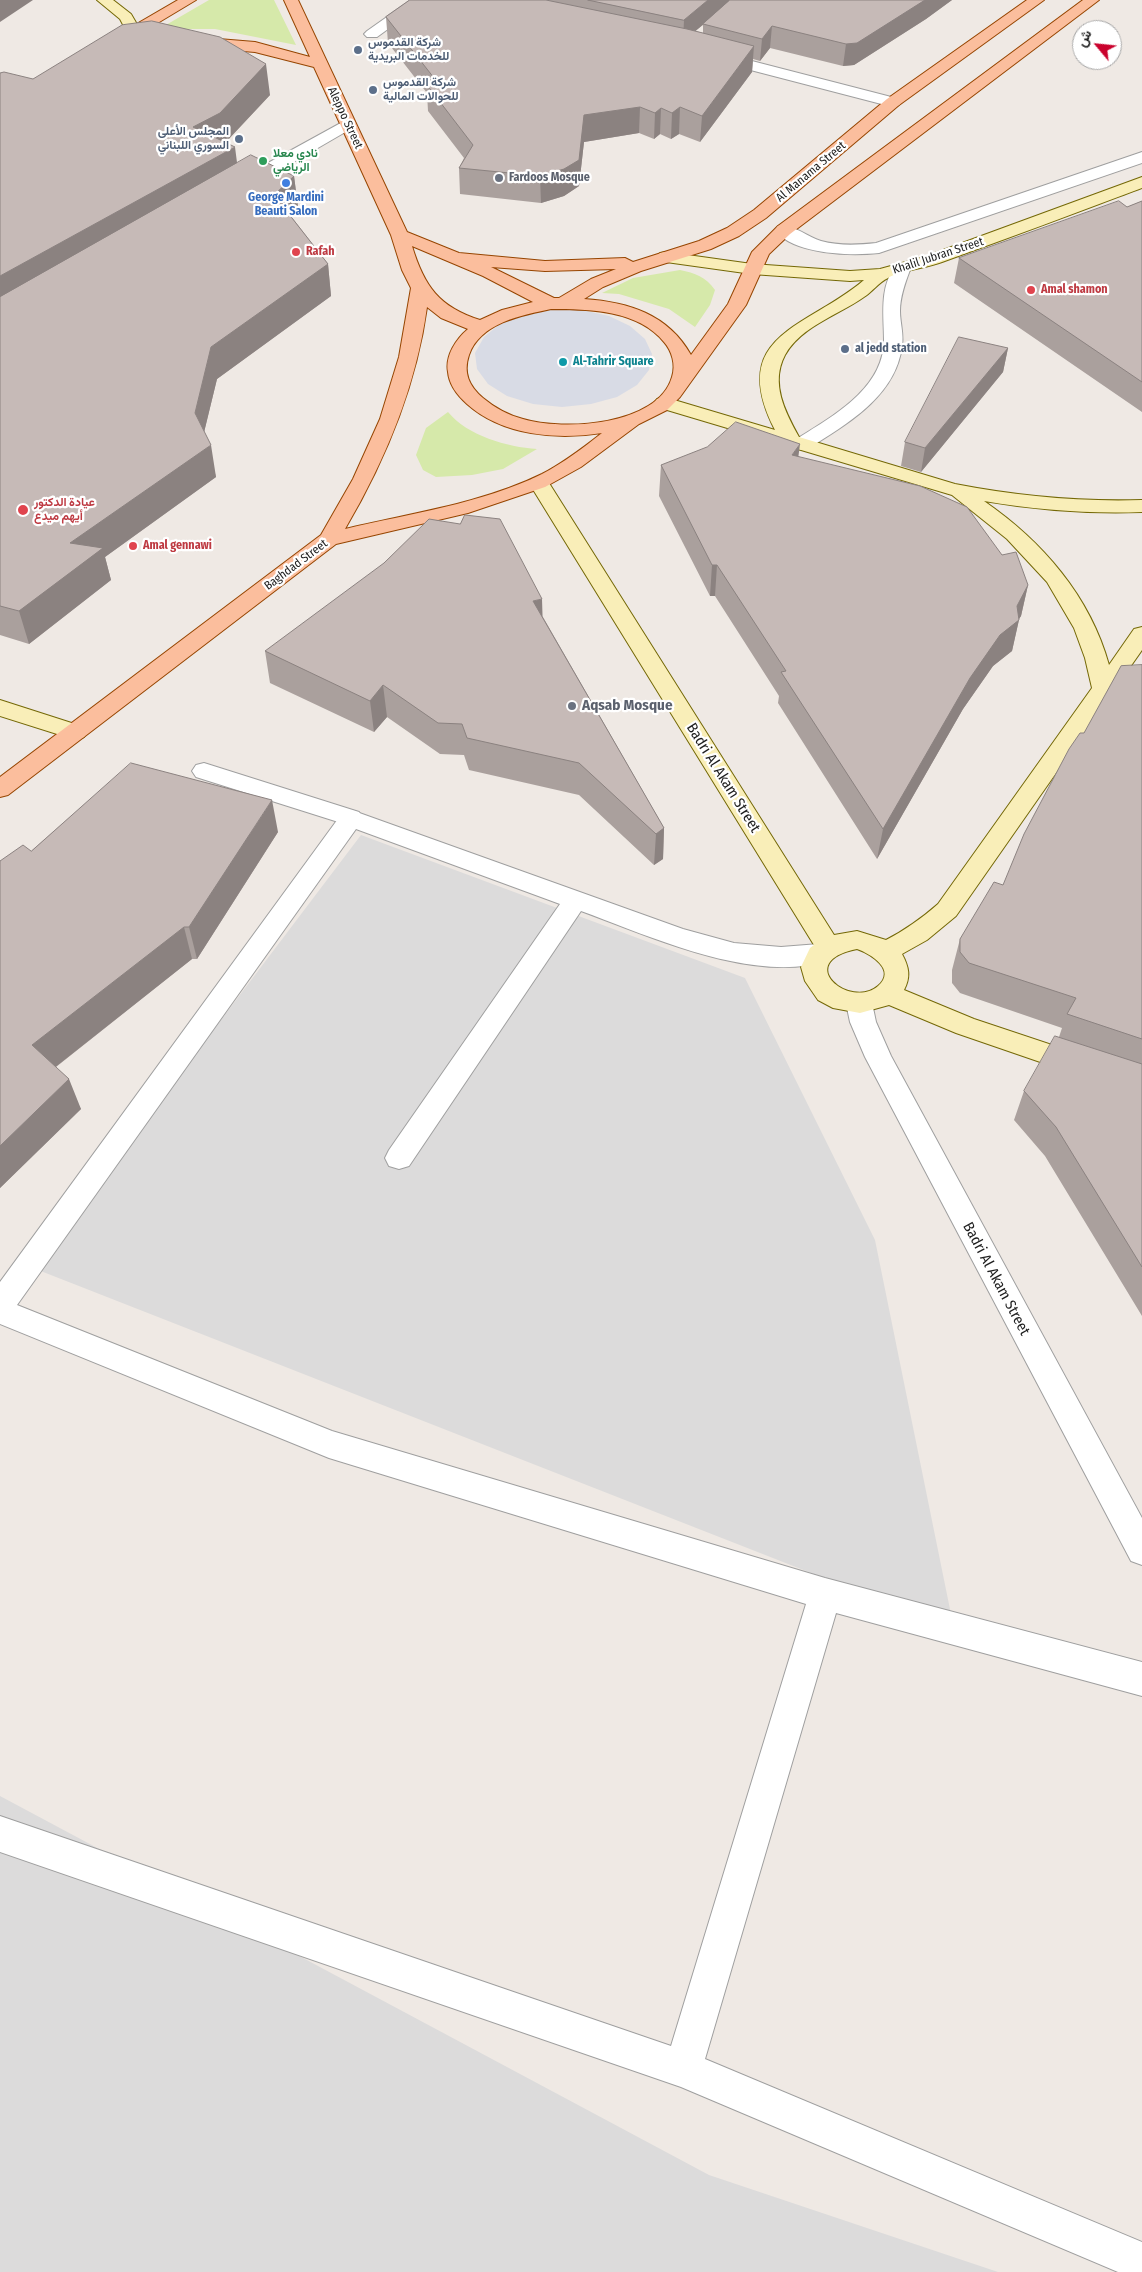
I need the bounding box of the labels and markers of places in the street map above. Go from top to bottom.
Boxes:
place label: شركة القدموس للخدمات البريدية [368,36,449,64]
marker: شركة القدموس للخدمات البريدية [352,44,364,56]
place label: شركة القدموس للحوالات المالية [383,76,459,104]
marker: شركة القدموس للحوالات المالية [367,84,379,96]
place label: المجلس الأعلى السوري اللبناني [158,125,229,153]
marker: المجلس الأعلى السوري اللبناني [233,133,245,145]
place label: نادي معلا الرياضي [273,147,318,175]
marker: نادي معلا الرياضي [257,155,269,167]
place label: Fardoos Mosque [509,171,590,185]
marker: Fardoos Mosque [493,172,505,184]
marker: George Mardini Beauti Salon [280,177,292,189]
place label: George Mardini Beauti Salon [248,191,324,219]
place label: Rafah [306,245,335,259]
marker: Rafah [290,246,302,258]
place label: Amal shamon [1041,283,1108,297]
marker: Amal shamon [1025,284,1037,296]
place label: al jedd station [855,342,927,356]
marker: al jedd station [839,343,851,355]
place label: Al-Tahrir Square [573,355,654,369]
marker: Al-Tahrir Square [557,356,569,368]
place label: عيادة الدكتور أيهم ميدع [34,496,95,524]
marker: عيادة الدكتور أيهم ميدع [16,503,30,517]
place label: Amal gennawi [143,539,212,553]
marker: Amal gennawi [127,540,139,552]
place label: Aqsab Mosque [582,697,672,715]
marker: Aqsab Mosque [566,700,578,712]

